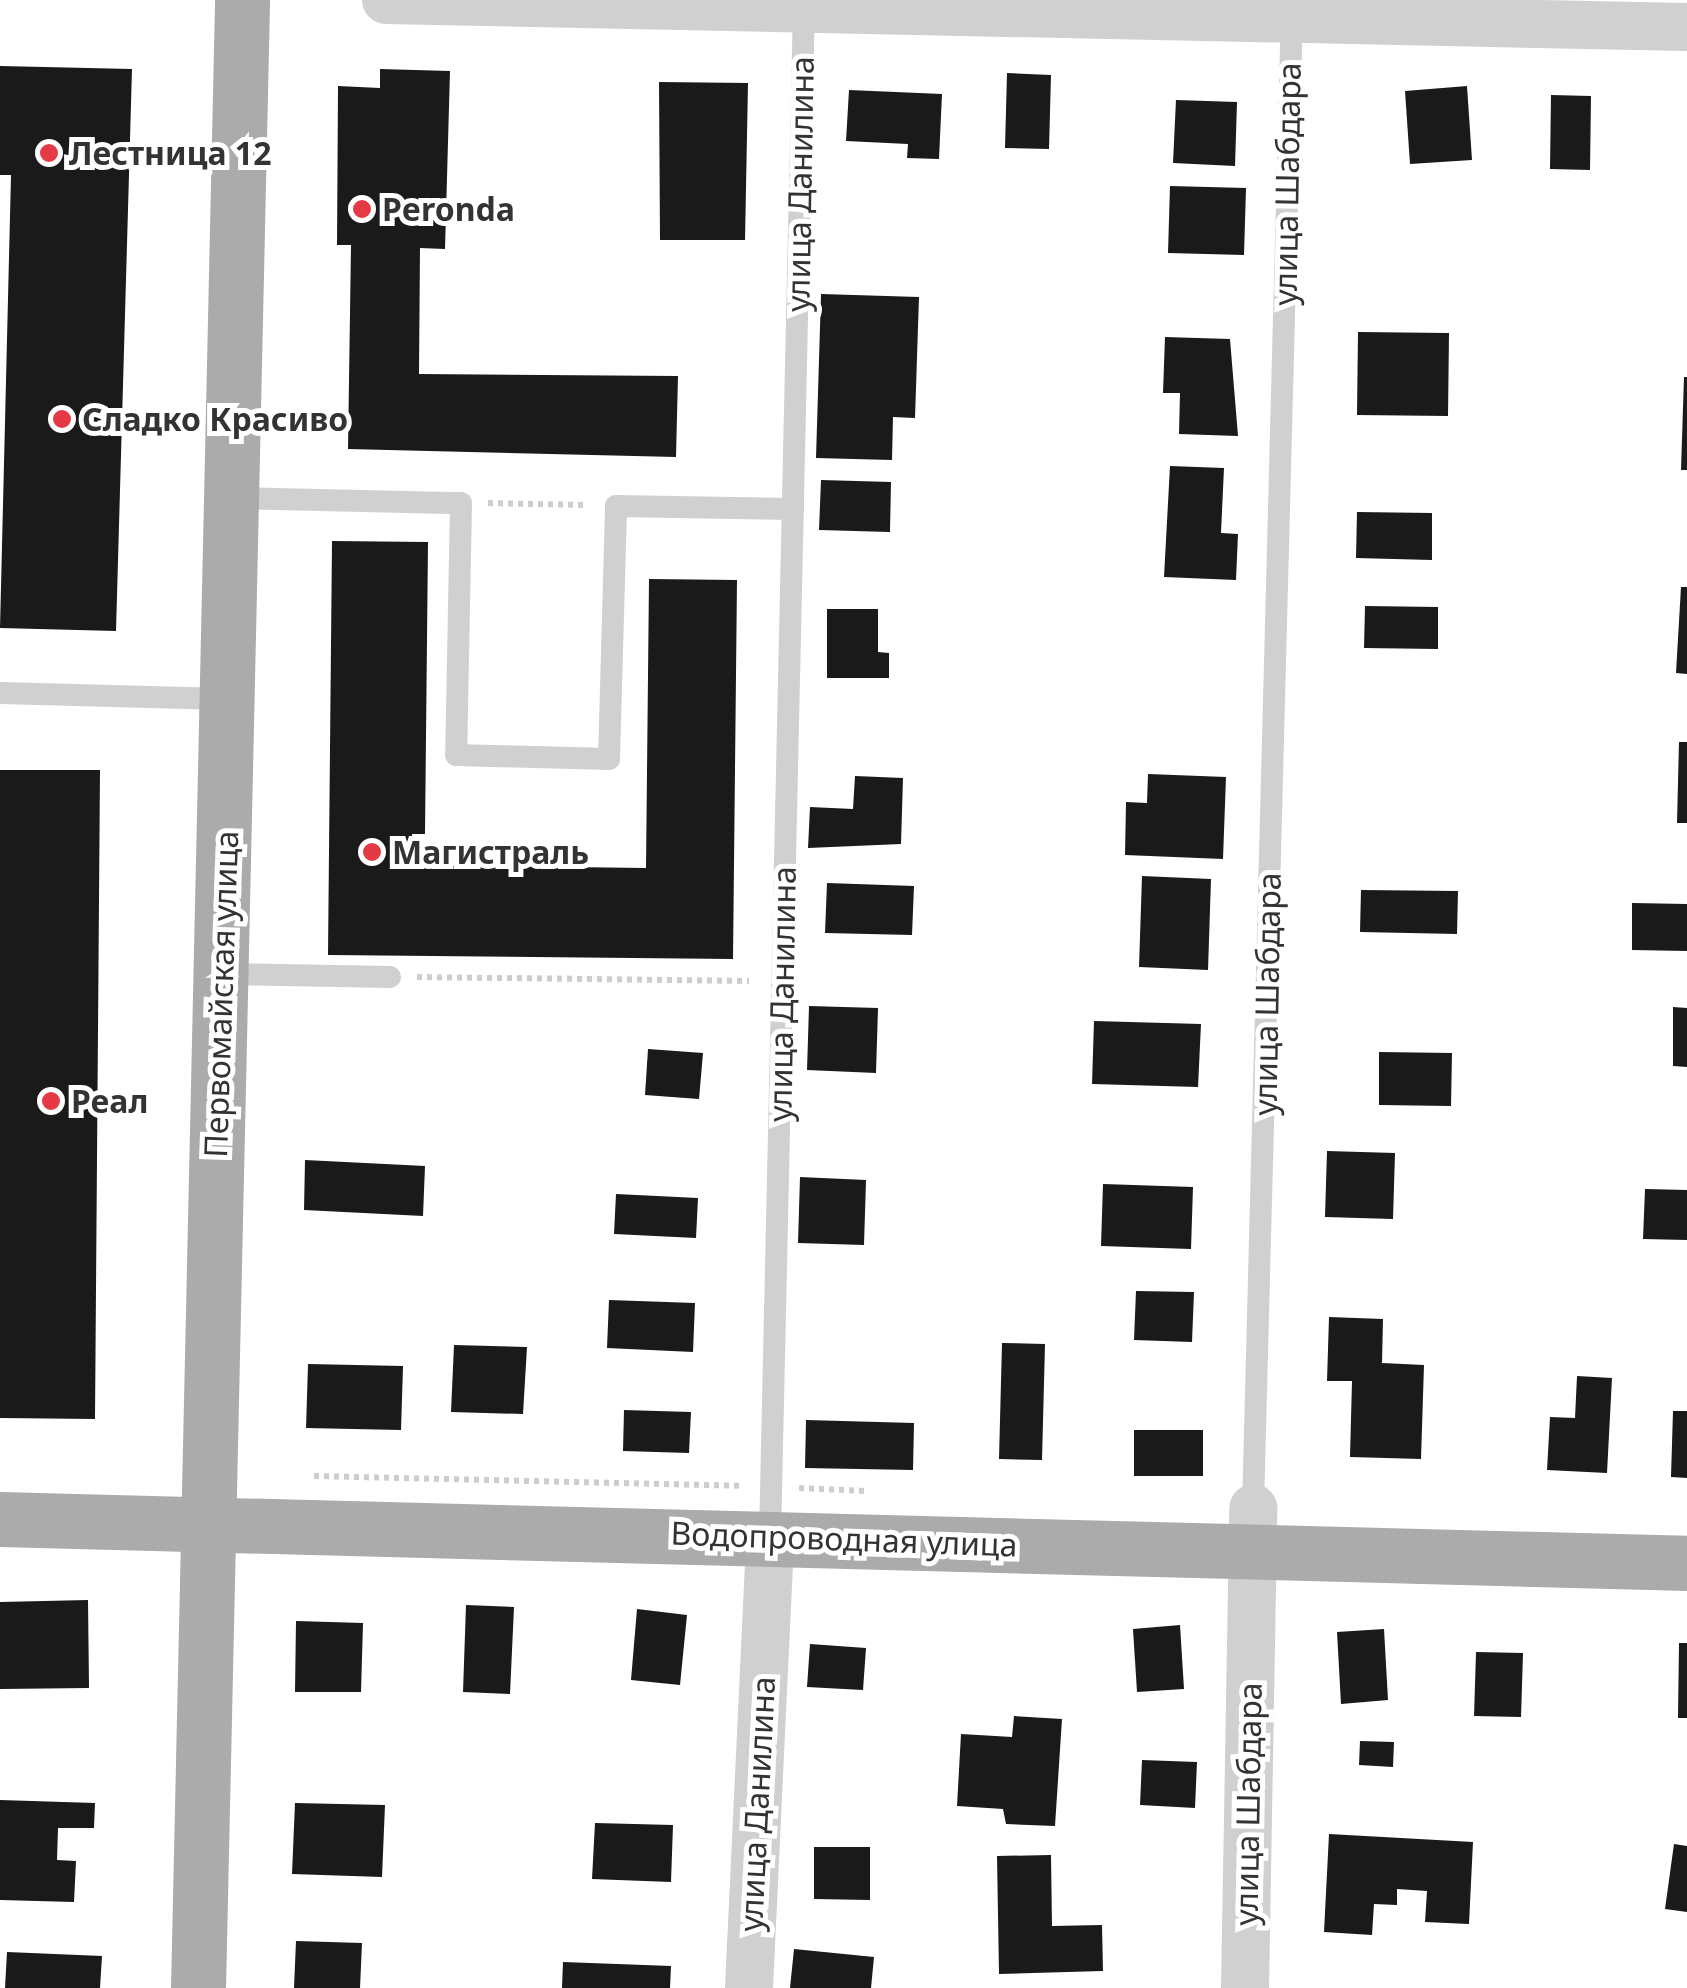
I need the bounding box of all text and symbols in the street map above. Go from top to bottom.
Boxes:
street label: улица Данилина [779,56,821,312]
street label: улица Шабдара [1266,62,1308,306]
place label: Лестница 12 [69,134,271,172]
marker: Лестница 12 [38,142,60,164]
place label: Peronda [382,190,515,228]
marker: Peronda [351,198,373,220]
place label: Сладко Красиво [82,400,348,438]
marker: Сладко Красиво [51,408,73,430]
street label: Первомайская улица [196,830,246,1158]
place label: Магистраль [392,833,589,871]
marker: Магистраль [361,841,383,863]
street label: улица Данилина [761,866,803,1122]
street label: улица Шабдара [1246,872,1288,1116]
place label: Реал [71,1082,148,1120]
marker: Реал [40,1090,62,1112]
street label: Водопроводная улица [670,1514,1018,1564]
street label: улица Данилина [731,1675,783,1933]
street label: улица Шабдара [1227,1682,1269,1926]

